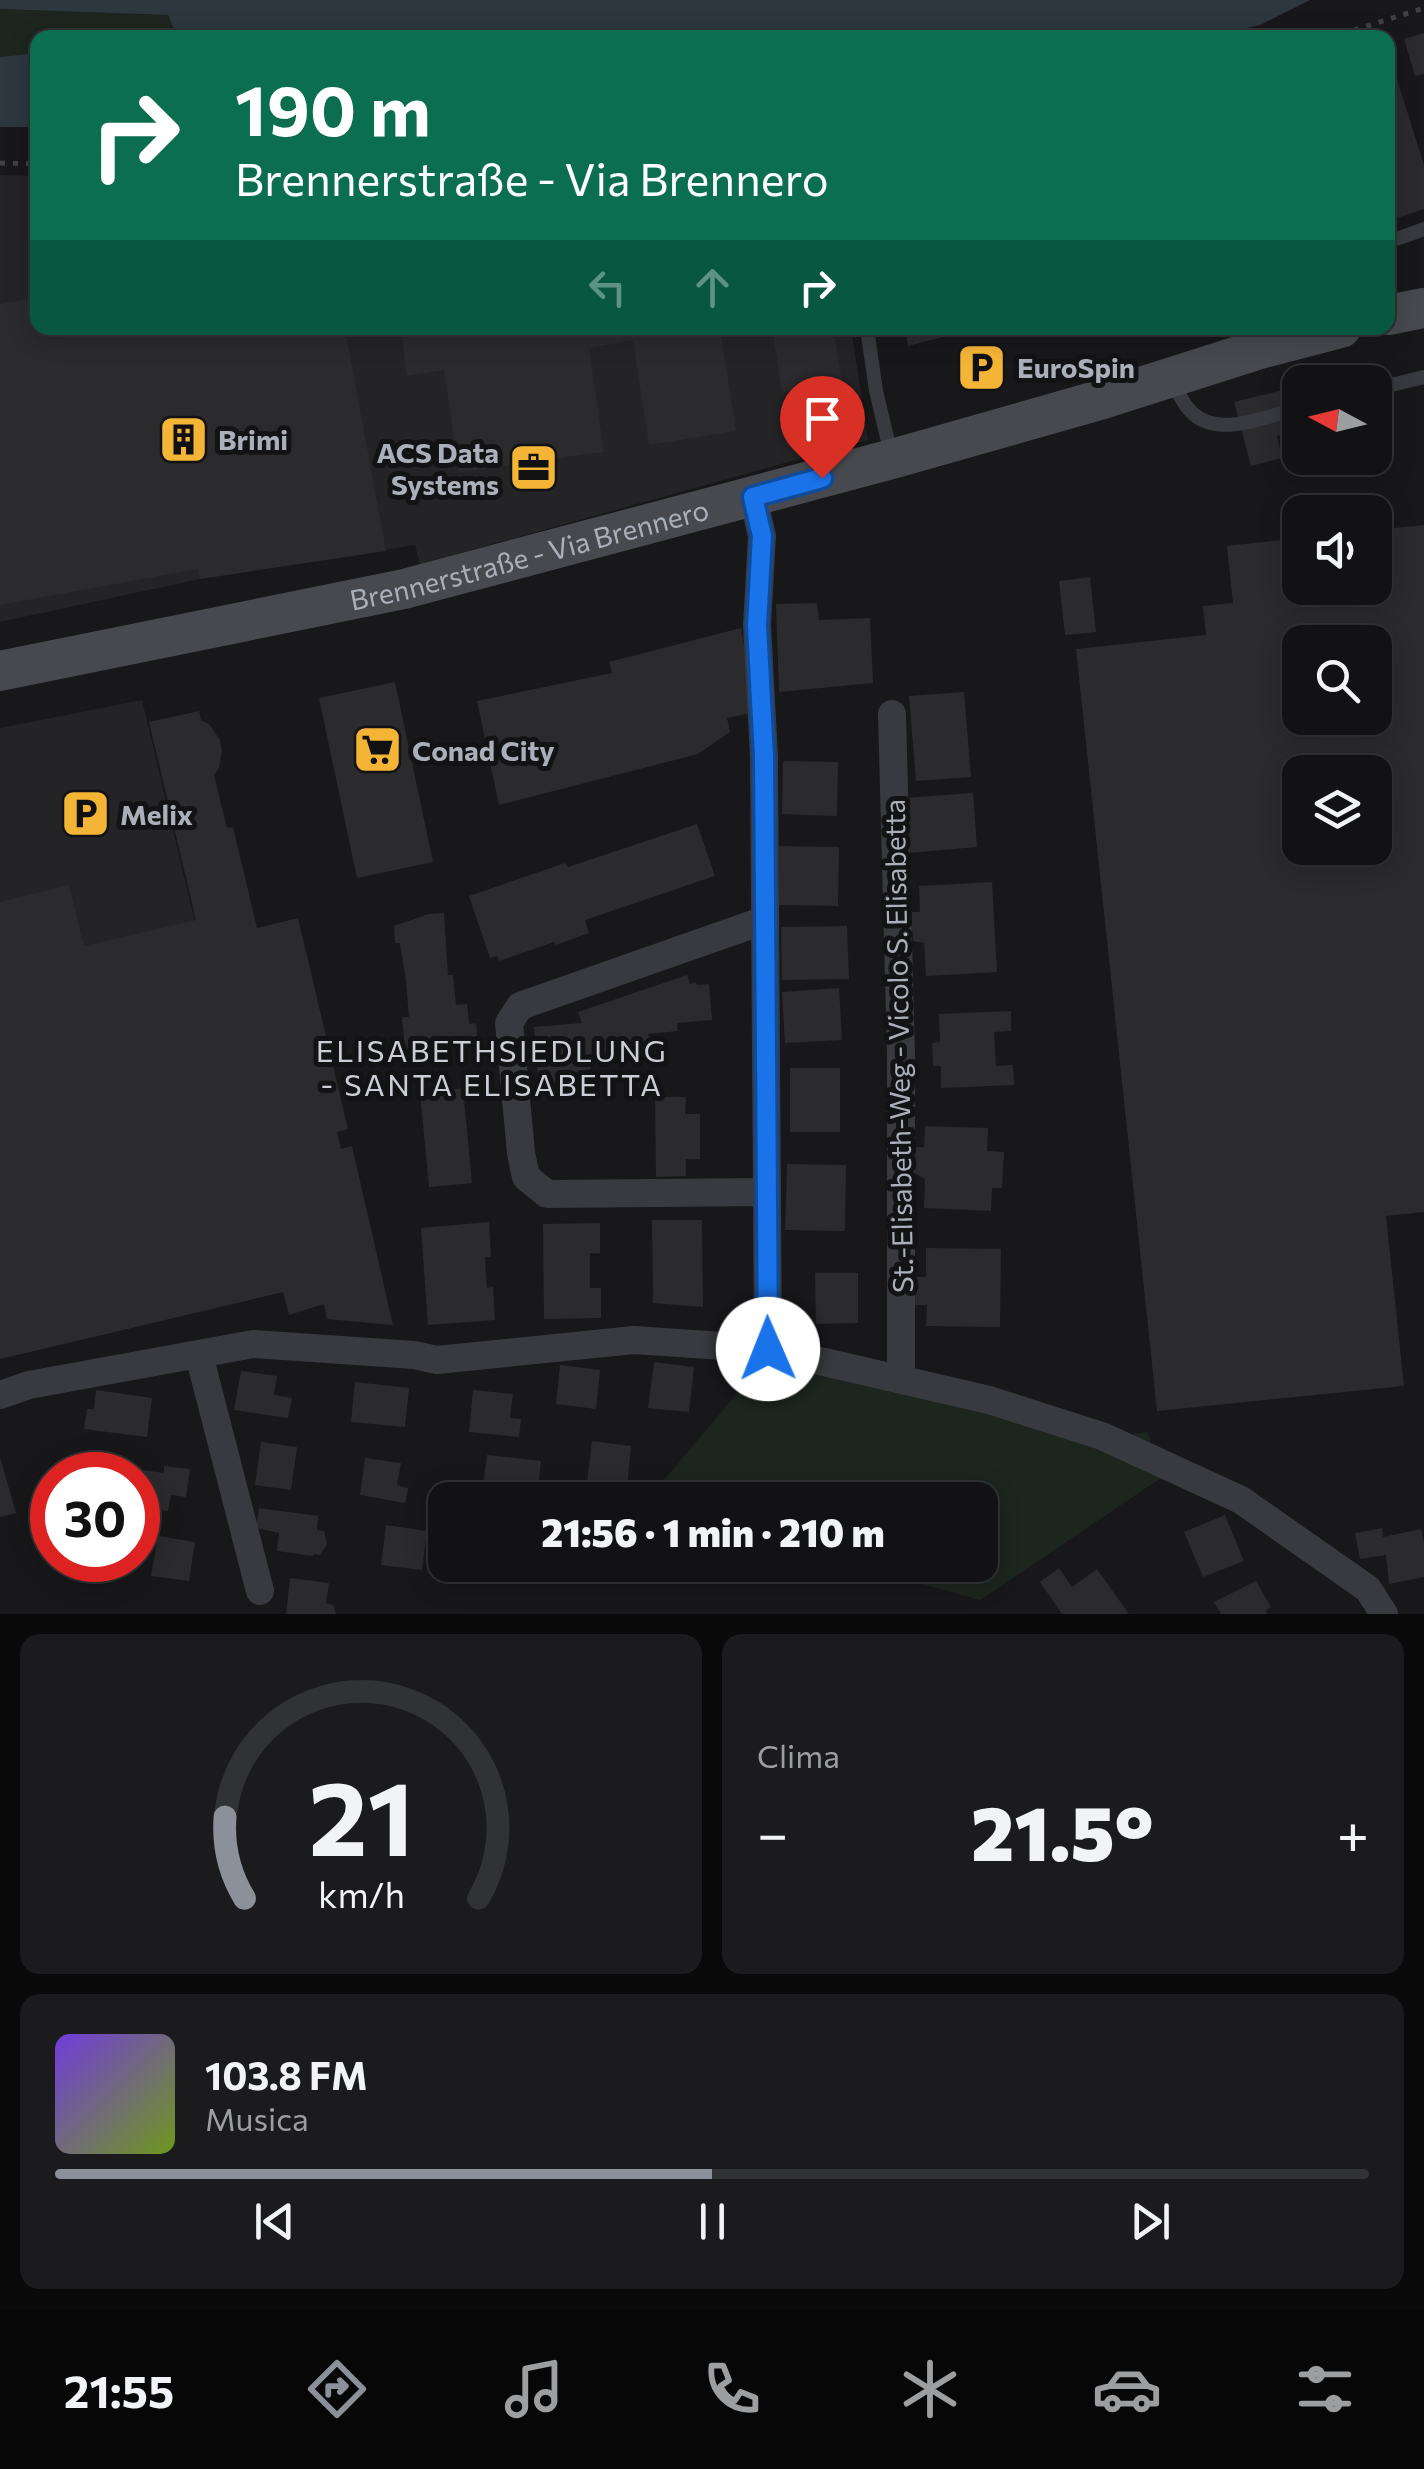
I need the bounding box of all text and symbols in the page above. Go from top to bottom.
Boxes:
text: 190 m [235,65,431,150]
icon: right [70,70,200,200]
text: Brennerstraße - Via Brennero [235,150,829,205]
icon: left [580,260,635,315]
icon: ahead [685,260,740,315]
icon: right [790,260,845,315]
parking icon: EuroSpin [956,341,1008,393]
place label: EuroSpin [1017,350,1135,384]
north arrow [1282,365,1392,475]
map controls [1282,365,1392,865]
pin [780,376,865,479]
icon: arrive [795,391,850,446]
building icon: Brimi [157,413,209,465]
place label: Brimi [218,422,288,456]
place label: ACS Data Systems [377,435,499,501]
office icon: ACS Data Systems [508,442,560,494]
street label: Brennerstraße - Via Brennero [347,492,712,617]
button: sound [1282,495,1392,605]
button: search [1282,625,1392,735]
supermarket icon: Conad City [351,724,403,776]
place label: Conad City [412,733,555,767]
button: layers [1282,755,1392,865]
parking icon: Melix [59,788,111,840]
place label: Melix [120,797,193,831]
street label: St.-Elisabeth-Weg - Vicolo S. Elisabetta [877,799,919,1293]
district label: ELISABETHSIEDLUNG - SANTA ELISABETTA [316,1031,668,1102]
position arrow [716,1297,820,1401]
speed limit sign: 30 [30,1452,160,1582]
text: 21:56 · 1 min · 210 m [541,1508,885,1555]
text: Clima [757,1735,840,1775]
text: 21 [308,1750,414,1877]
text: 21.5° [971,1785,1154,1876]
text: − [757,1798,788,1865]
text: + [1337,1798,1369,1865]
text: km/h [318,1872,404,1915]
text: 103.8 FM [205,2051,368,2098]
text: Musica [205,2098,309,2138]
icon: previous [247,2194,302,2249]
icon: pause [685,2194,740,2249]
icon: next [1123,2194,1178,2249]
icon: directions [302,2354,372,2424]
icon: music [499,2354,569,2424]
icon: phone [697,2354,767,2424]
icon: climate [895,2354,965,2424]
icon: car [1092,2354,1162,2424]
icon: filters [1290,2354,1360,2424]
text: 21:55 [64,2362,174,2417]

